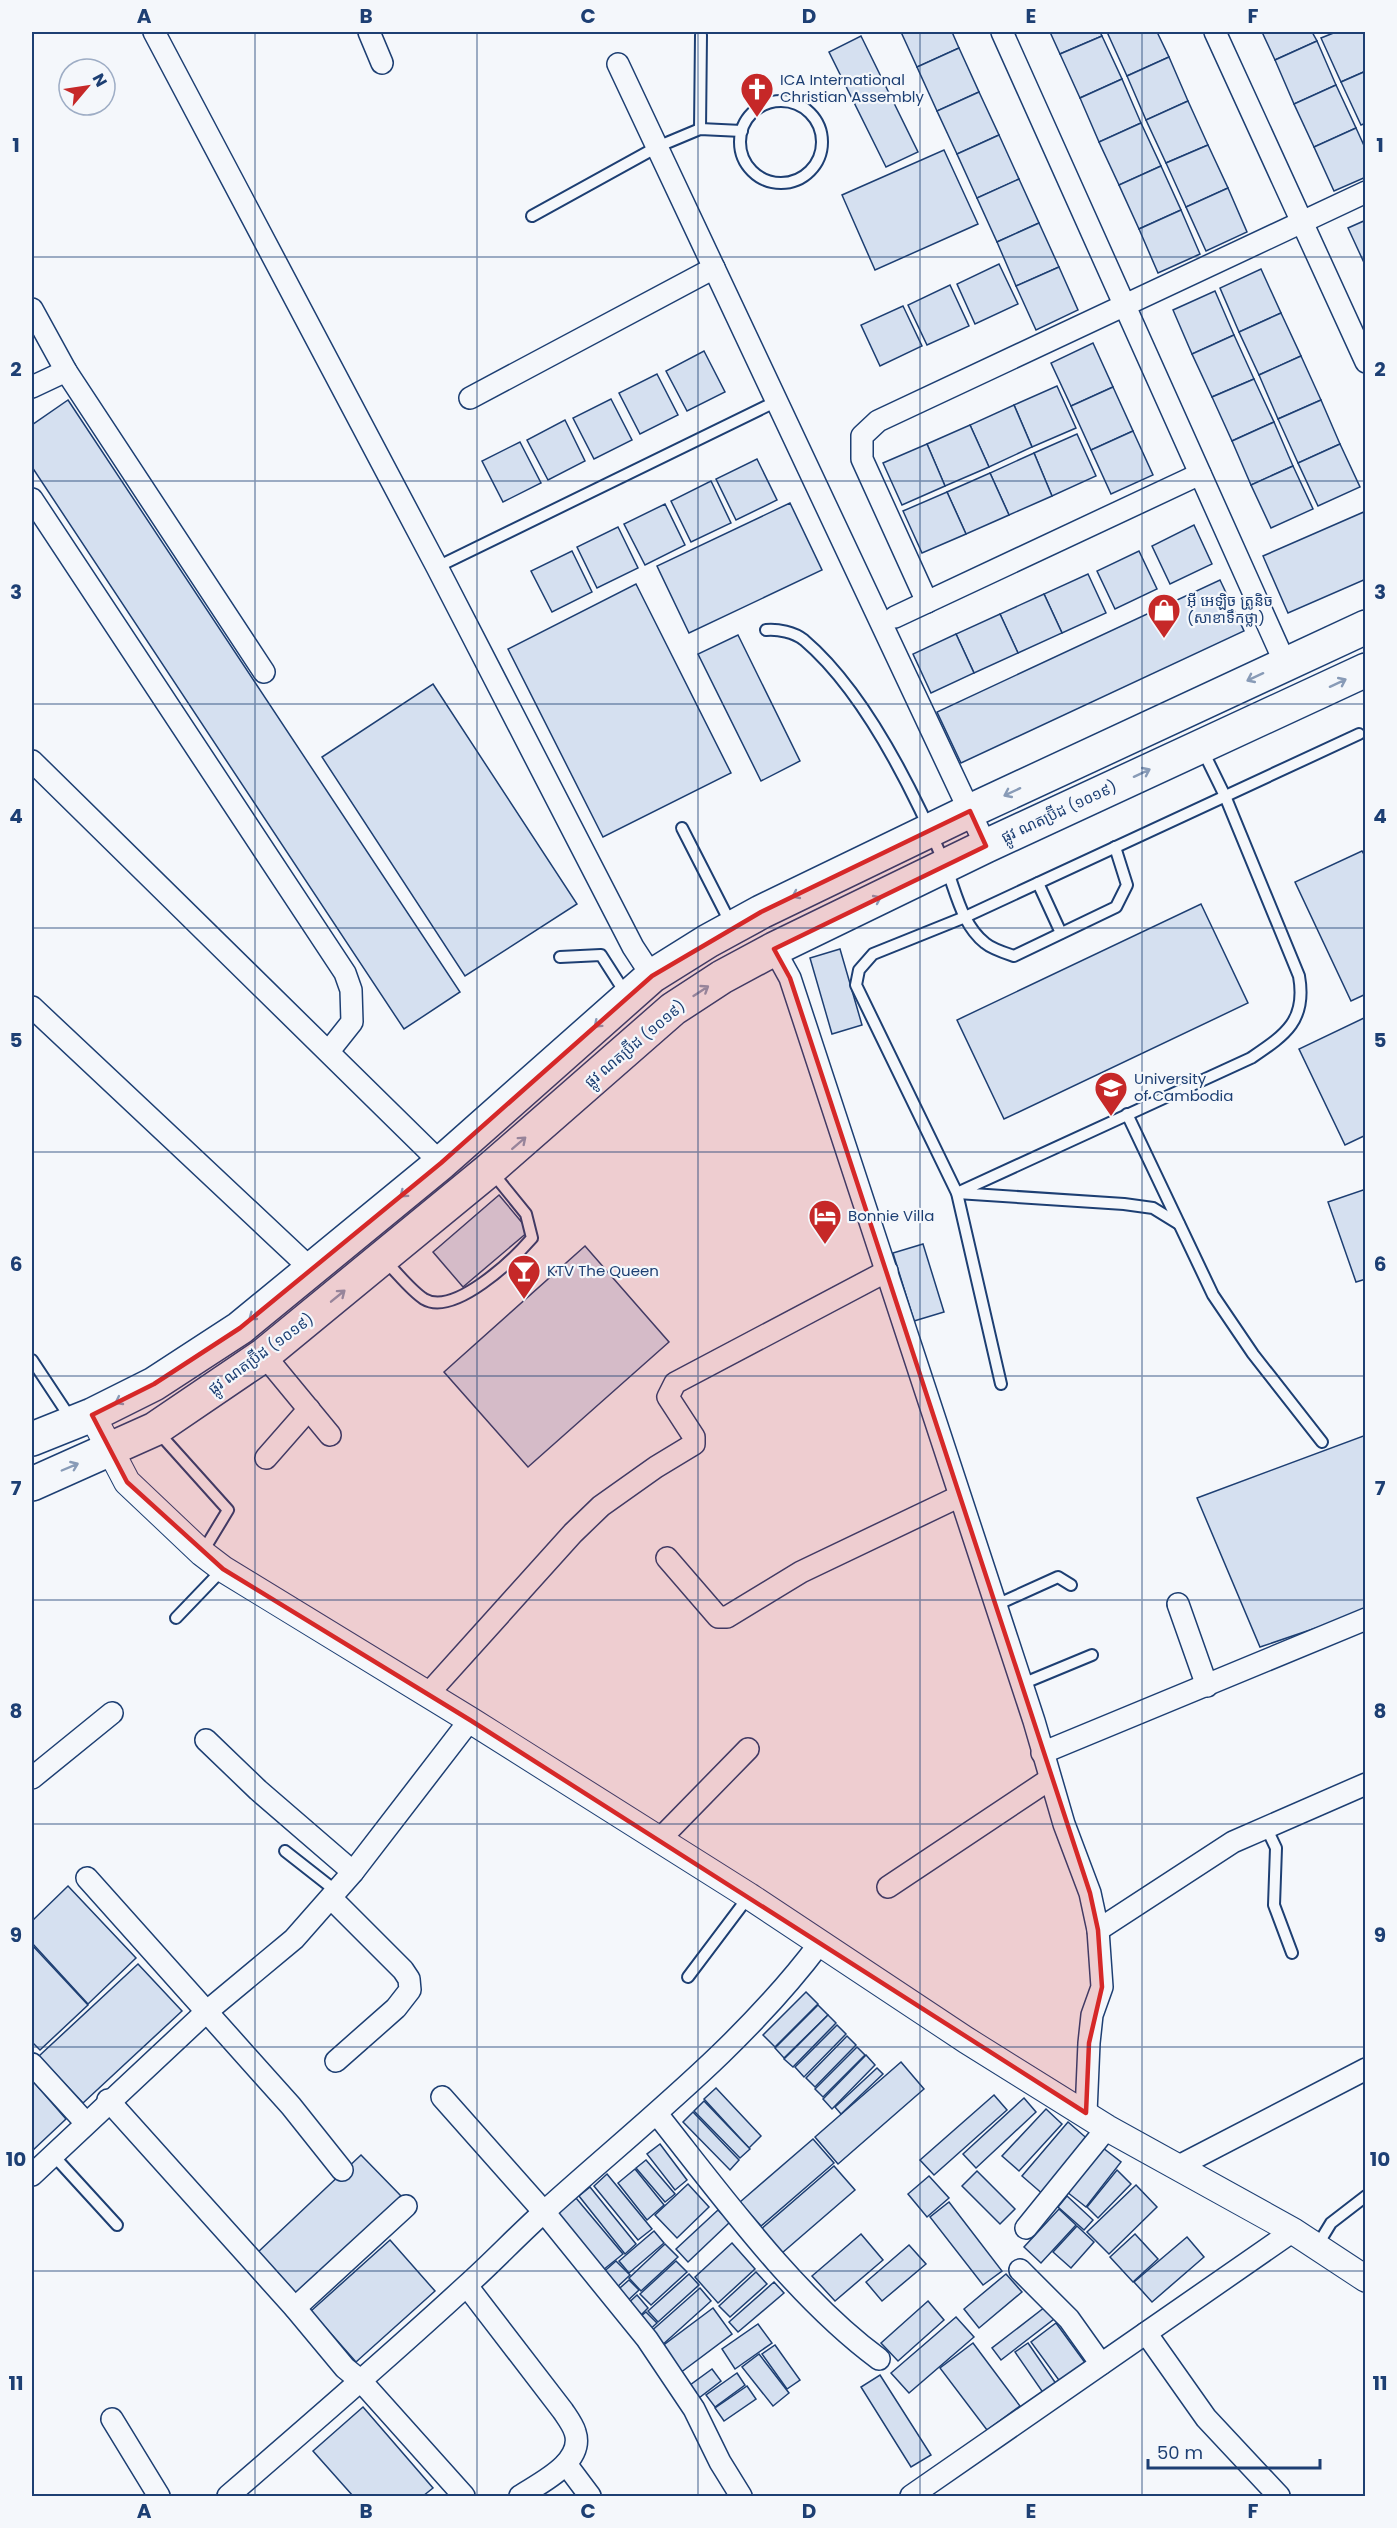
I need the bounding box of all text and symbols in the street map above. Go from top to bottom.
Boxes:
text: A [137,2,152,30]
text: B [359,2,373,30]
text: C [580,2,596,30]
text: D [802,2,816,30]
text: E [1026,2,1036,30]
text: F [1248,2,1259,30]
north arrow [57,57,117,117]
text: N [87,69,113,91]
place label: ICA International Christian Assembly [780,69,925,107]
church icon: ICA International Christian Assembly [739,71,775,118]
text: 1 [12,131,20,159]
text: 1 [1376,131,1384,159]
text: 2 [10,355,22,383]
text: 2 [1374,355,1386,383]
text: 3 [10,578,22,606]
text: 3 [1374,578,1386,606]
place label: អ៊ី អេឡិច ត្រូនិច (សាខាទឹកថ្លា) [1187,590,1273,628]
shop icon: អ៊ី អេឡិច ត្រូនិច (សាខាទឹកថ្លា) [1146,592,1182,639]
one-way arrow [1246,671,1264,683]
one-way arrow [1328,676,1346,688]
one-way arrow [1132,767,1150,779]
street label: ផ្លូវ ណតប្រ៊ីដ (១០១៩) [997,775,1122,851]
one-way arrow [1003,786,1021,798]
text: 4 [9,802,23,830]
text: 4 [1373,802,1387,830]
one-way arrow [791,888,809,900]
one-way arrow [864,894,882,906]
one-way arrow [692,985,708,997]
street label: ផ្លូវ ណតប្រ៊ីដ (១០១៩) [580,995,692,1095]
one-way arrow [593,1014,609,1027]
text: 5 [10,1026,23,1054]
text: 5 [1374,1026,1387,1054]
place label: University of Cambodia [1134,1068,1233,1106]
school or university icon: University of Cambodia [1093,1070,1129,1117]
one-way arrow [512,1136,527,1150]
one-way arrow [400,1184,415,1198]
hotel icon: Bonnie Villa [807,1198,843,1245]
place label: Bonnie Villa [848,1205,934,1226]
text: 6 [10,1250,22,1278]
text: 6 [1374,1250,1386,1278]
bar icon: KTV The Queen [506,1253,542,1300]
place label: KTV The Queen [547,1260,659,1281]
one-way arrow [330,1289,345,1303]
street label: ផ្លូវ ណតប្រ៊ីដ (១០១៩) [204,1308,320,1402]
one-way arrow [249,1308,265,1321]
one-way arrow [114,1394,132,1406]
one-way arrow [61,1461,79,1473]
text: 7 [11,1474,22,1502]
text: 7 [1375,1474,1386,1502]
text: 8 [10,1697,22,1725]
text: 8 [1374,1697,1386,1725]
text: 9 [10,1921,22,1949]
text: 9 [1374,1921,1386,1949]
text: 10 [6,2145,26,2173]
text: 10 [1370,2145,1390,2173]
text: 11 [8,2369,24,2397]
text: 11 [1372,2369,1388,2397]
scale bar [1148,2432,1320,2470]
text: 50 m [1157,2440,1203,2465]
text: A [137,2497,152,2525]
text: B [359,2497,373,2525]
text: C [580,2497,596,2525]
text: D [802,2497,816,2525]
text: E [1026,2497,1036,2525]
text: F [1248,2497,1259,2525]

